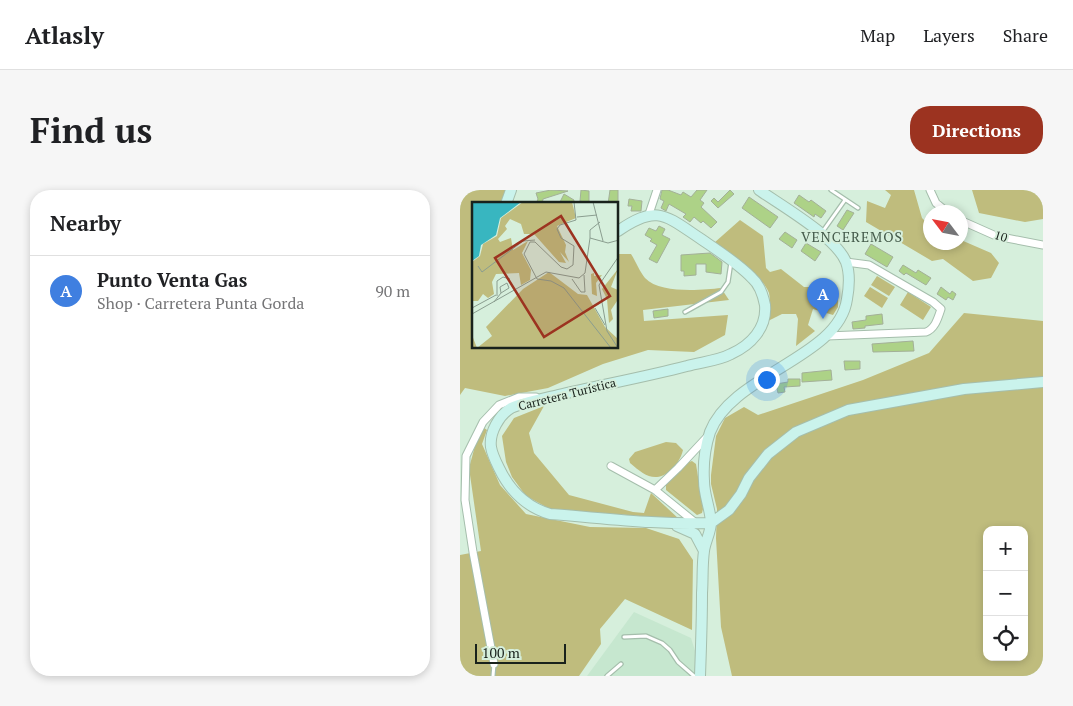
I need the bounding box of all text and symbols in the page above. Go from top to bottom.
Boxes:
text: Atlasly [25,19,104,51]
text: Map [860,23,895,47]
text: Layers [923,23,975,47]
text: Share [1003,23,1048,47]
button: Directions [910,106,1043,154]
text: Find us [30,107,152,153]
inset map [472,202,619,349]
north arrow [923,205,968,250]
text: Nearby [50,209,121,237]
district label: VENCEREMOS [801,227,903,246]
street label: 10 [993,227,1009,245]
text: Punto Venta Gas [97,267,247,292]
pin: A [807,278,839,319]
text: A [60,280,72,302]
text: 90 m [375,280,410,302]
text: Shop · Carretera Punta Gorda [97,292,304,314]
your location [754,367,780,393]
street label: Carretera Turística [517,375,617,413]
map controls [983,526,1028,661]
button: + [983,526,1028,571]
button: − [983,571,1028,616]
button: locate [983,616,1028,661]
scale bar [475,641,566,664]
text: 100 m [482,643,520,662]

